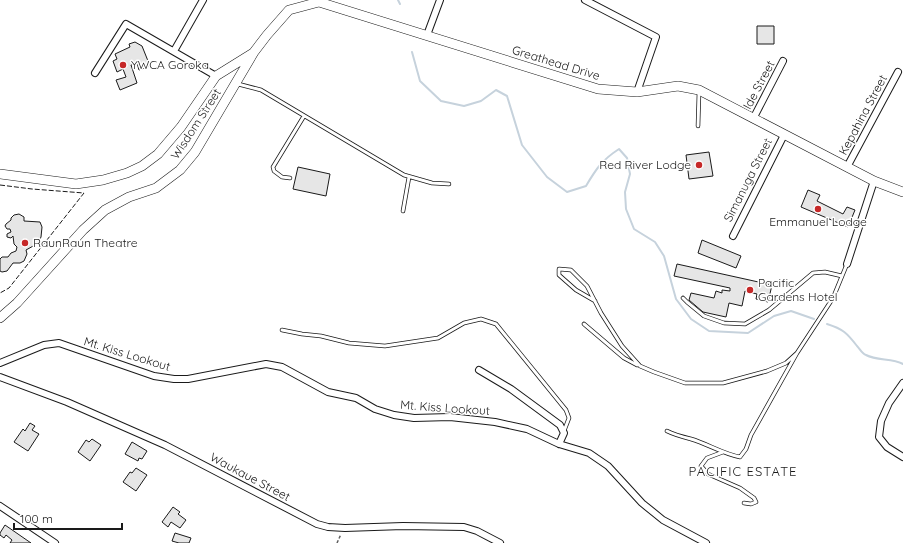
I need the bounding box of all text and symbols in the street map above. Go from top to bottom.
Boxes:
street label: Greathead Drive [510,42,602,83]
place label: YWCA Goroka [131,57,209,72]
street label: Ide Street [739,58,778,112]
marker: YWCA Goroka [118,60,128,70]
street label: Kepahina Street [835,72,890,158]
street label: Wisdom Street [167,86,224,162]
street label: Simanuga Street [720,135,775,224]
place label: Red River Lodge [599,157,691,172]
marker: Red River Lodge [694,160,704,170]
marker: Emmanuel Lodge [813,204,823,214]
place label: Emmanuel Lodge [769,214,867,229]
place label: RaunRaun Theatre [33,235,138,250]
marker: RaunRaun Theatre [20,238,30,248]
place label: Pacific Gardens Hotel [758,275,837,304]
marker: Pacific Gardens Hotel [745,285,755,295]
street label: Mt. Kiss Lookout [82,333,172,374]
street label: Mt. Kiss Lookout [400,397,490,418]
street label: Waukaue Street [208,449,293,504]
district label: PACIFIC ESTATE [689,463,797,479]
scale bar [14,505,122,531]
text: 100 m [20,511,53,526]

